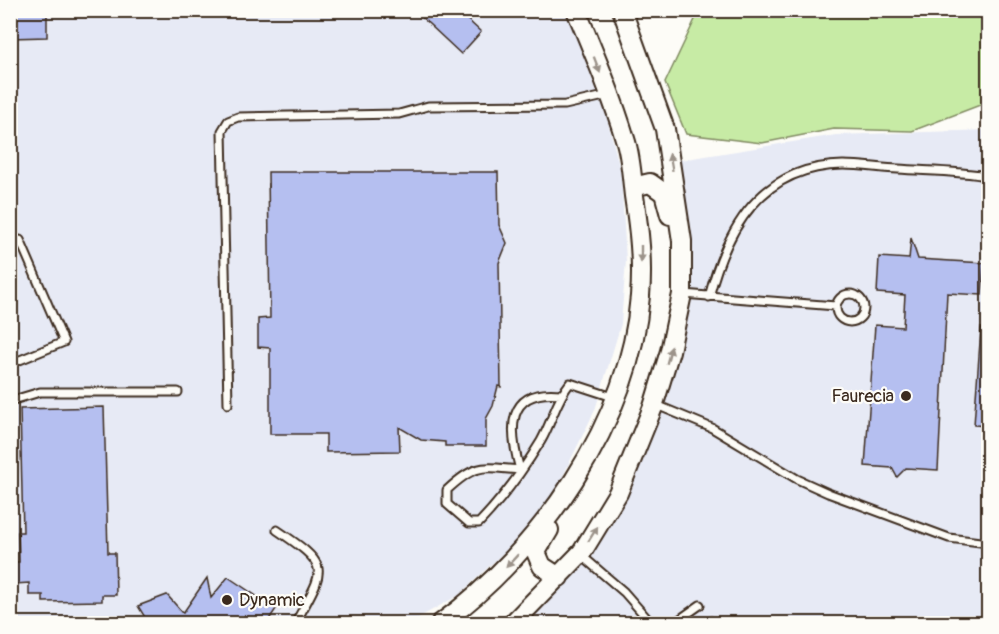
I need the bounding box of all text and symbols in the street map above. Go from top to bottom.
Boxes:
one-way arrow [593,56,603,74]
one-way arrow [666,153,675,172]
one-way arrow [636,244,646,263]
one-way arrow [665,346,674,364]
place label: Faurecia [832,385,894,408]
marker: Faurecia [899,389,913,403]
one-way arrow [588,526,599,542]
one-way arrow [505,554,519,568]
place label: Dynamic [239,589,305,612]
marker: Dynamic [220,593,234,607]

